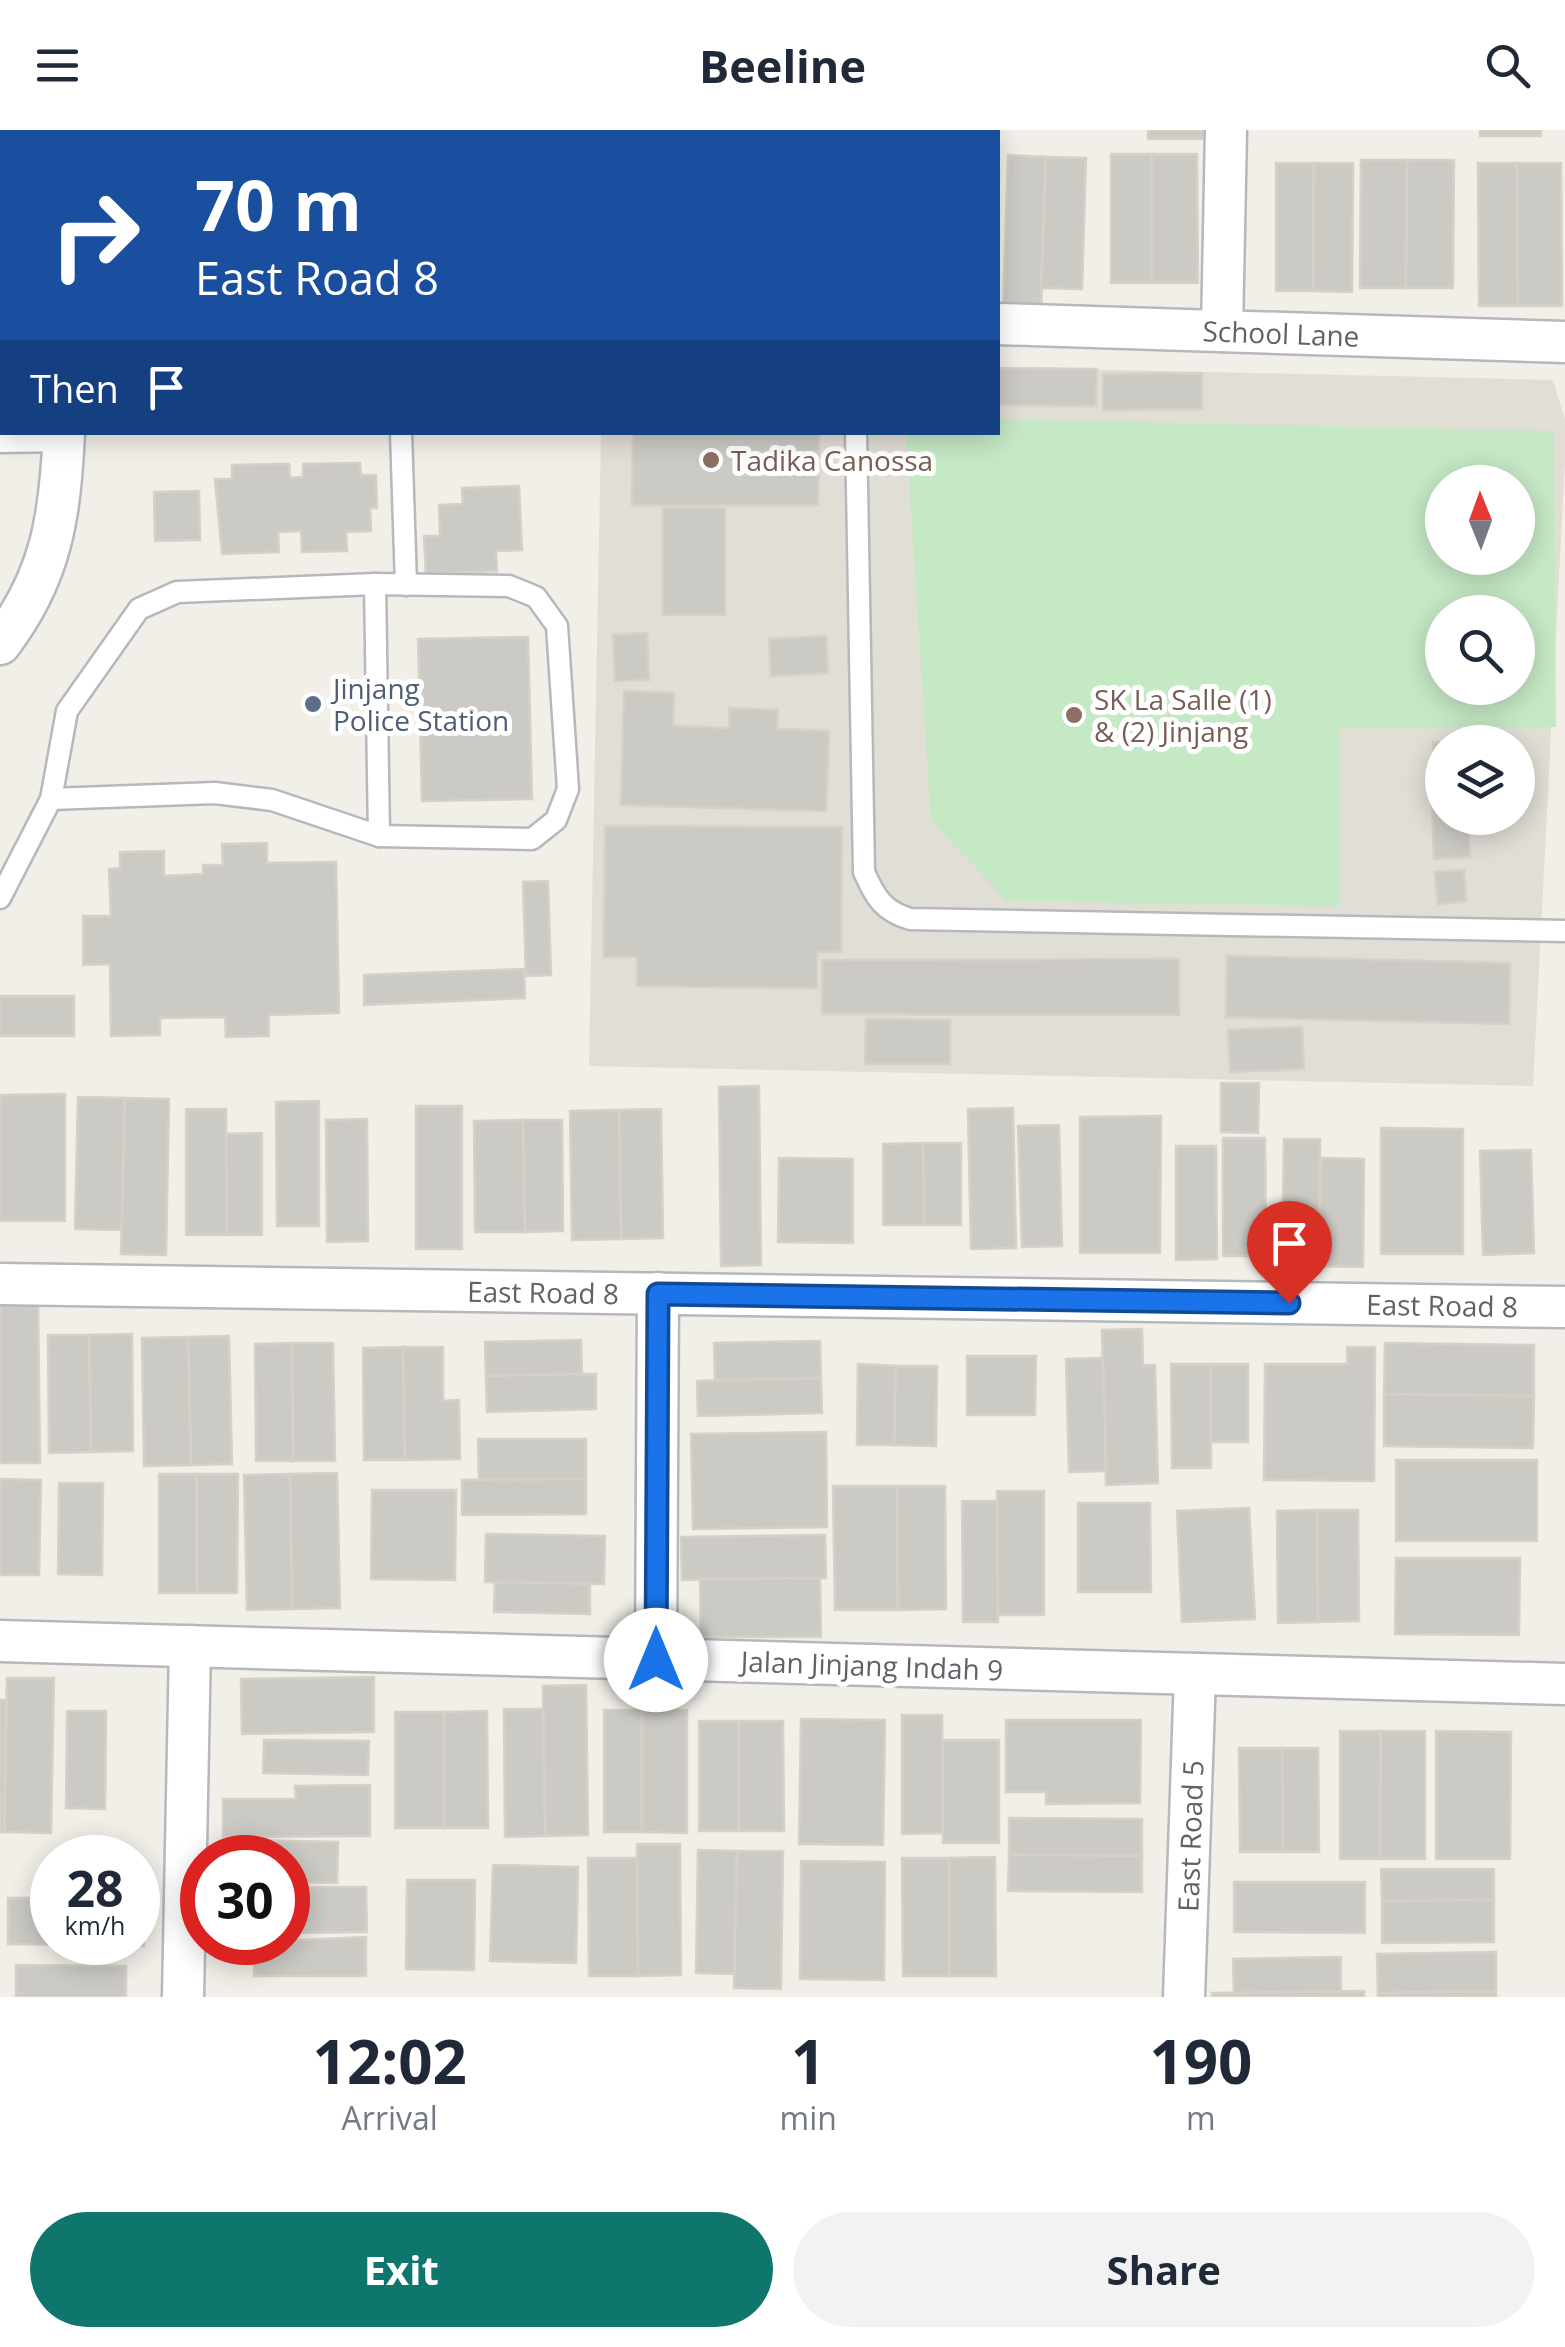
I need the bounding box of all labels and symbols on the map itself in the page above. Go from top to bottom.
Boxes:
street label: School Lane [1202,311,1360,355]
place label: Tadika Canossa [731,441,933,479]
marker: Tadika Canossa [700,449,722,471]
north arrow [1425,465,1535,575]
place label: Jinjang Police Station [330,669,509,739]
place label: SK La Salle (1) & (2) Jinjang [1094,680,1272,750]
marker: Jinjang Police Station [302,693,324,715]
marker: SK La Salle (1) & (2) Jinjang [1063,704,1085,726]
pin [1247,1201,1332,1304]
street label: East Road 8 [467,1272,619,1312]
street label: East Road 8 [1366,1285,1518,1325]
position arrow [604,1608,708,1712]
street label: Jalan Jinjang Indah 9 [737,1641,1004,1689]
street label: East Road 5 [1168,1759,1212,1913]
speed limit sign: 30 [180,1835,310,1965]

